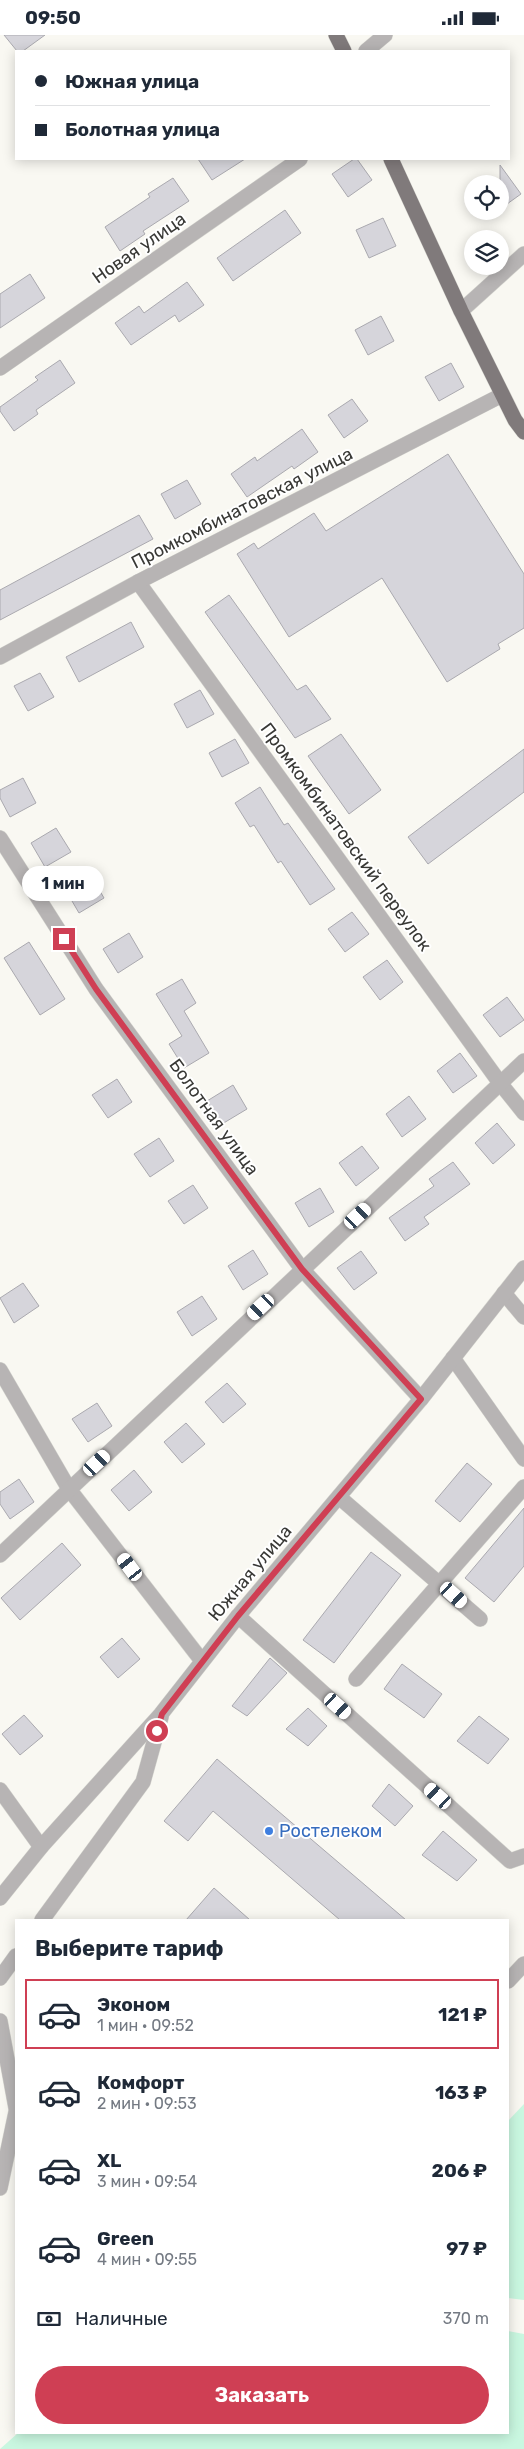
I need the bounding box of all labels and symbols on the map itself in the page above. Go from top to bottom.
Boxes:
street label: Новая улица [88,208,190,288]
street label: Промкомбинатовская улица [128,442,356,574]
street label: Промкомбинатовский переулок [256,719,436,956]
callout: 1 мин [23,867,105,901]
route end [53,928,75,950]
street label: Болотная улица [164,1054,264,1180]
car [341,1200,374,1232]
car [244,1291,277,1323]
car [80,1447,113,1479]
street label: Южная улица [204,1521,296,1625]
car [114,1551,145,1583]
car [437,1579,470,1611]
car [321,1690,354,1722]
route start [146,1720,168,1742]
car [421,1780,454,1812]
place label: Ростелеком [279,1820,382,1842]
marker: Ростелеком [263,1825,275,1837]

